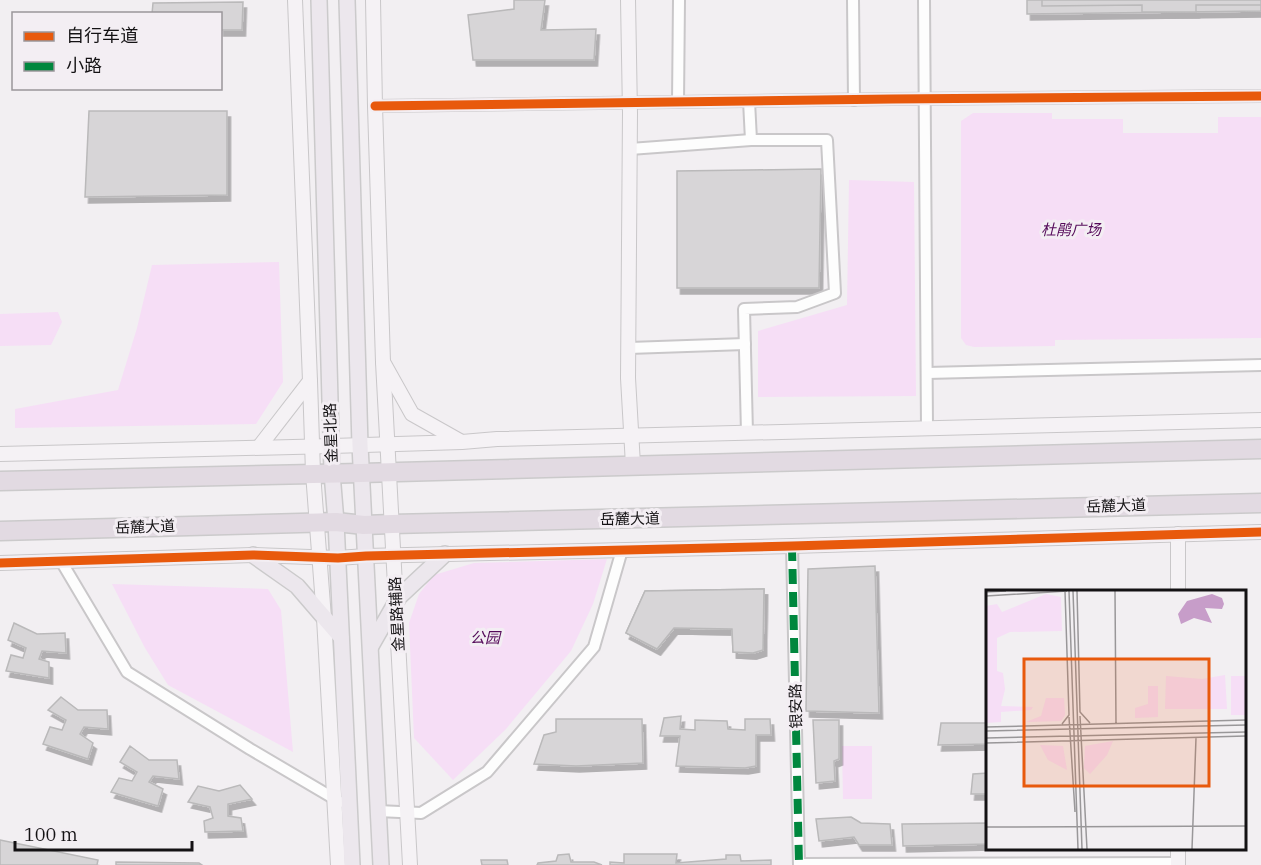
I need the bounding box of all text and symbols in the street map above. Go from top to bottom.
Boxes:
legend [12,12,222,90]
text: 自行车道 [66,24,138,47]
text: 小路 [66,54,102,77]
park label: 杜鹃广场 [1041,220,1103,239]
street label: 金星北路 [320,403,341,463]
street label: 岳麓大道 [1086,495,1146,516]
street label: 岳麓大道 [600,508,660,529]
street label: 岳麓大道 [115,516,175,537]
street label: 金星路辅路 [385,576,408,652]
inset map [986,590,1246,850]
park label: 公园 [470,628,502,647]
street label: 银安路 [786,683,805,729]
scale bar [15,814,192,852]
text: 100 m [24,823,78,846]

